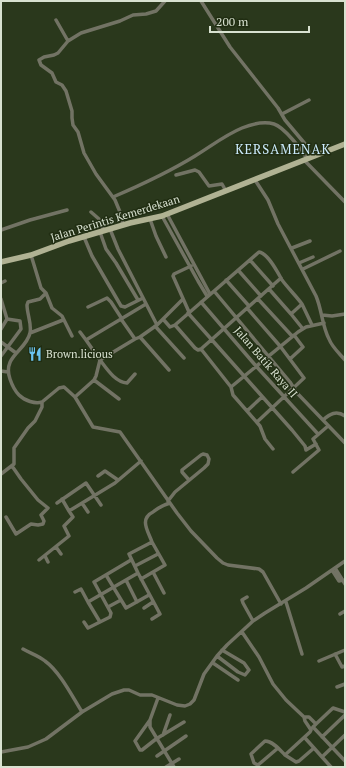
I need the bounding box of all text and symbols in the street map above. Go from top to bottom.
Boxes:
scale bar [210,8,309,34]
text: 200 m [216,14,249,29]
district label: KERSAMENAK [235,140,331,158]
street label: Jalan Perintis Kemerdekaan [49,192,182,244]
street label: Jalan Batik Raya II [231,324,301,400]
restaurant icon: Brown.licious [27,346,43,362]
place label: Brown.licious [46,347,113,361]

